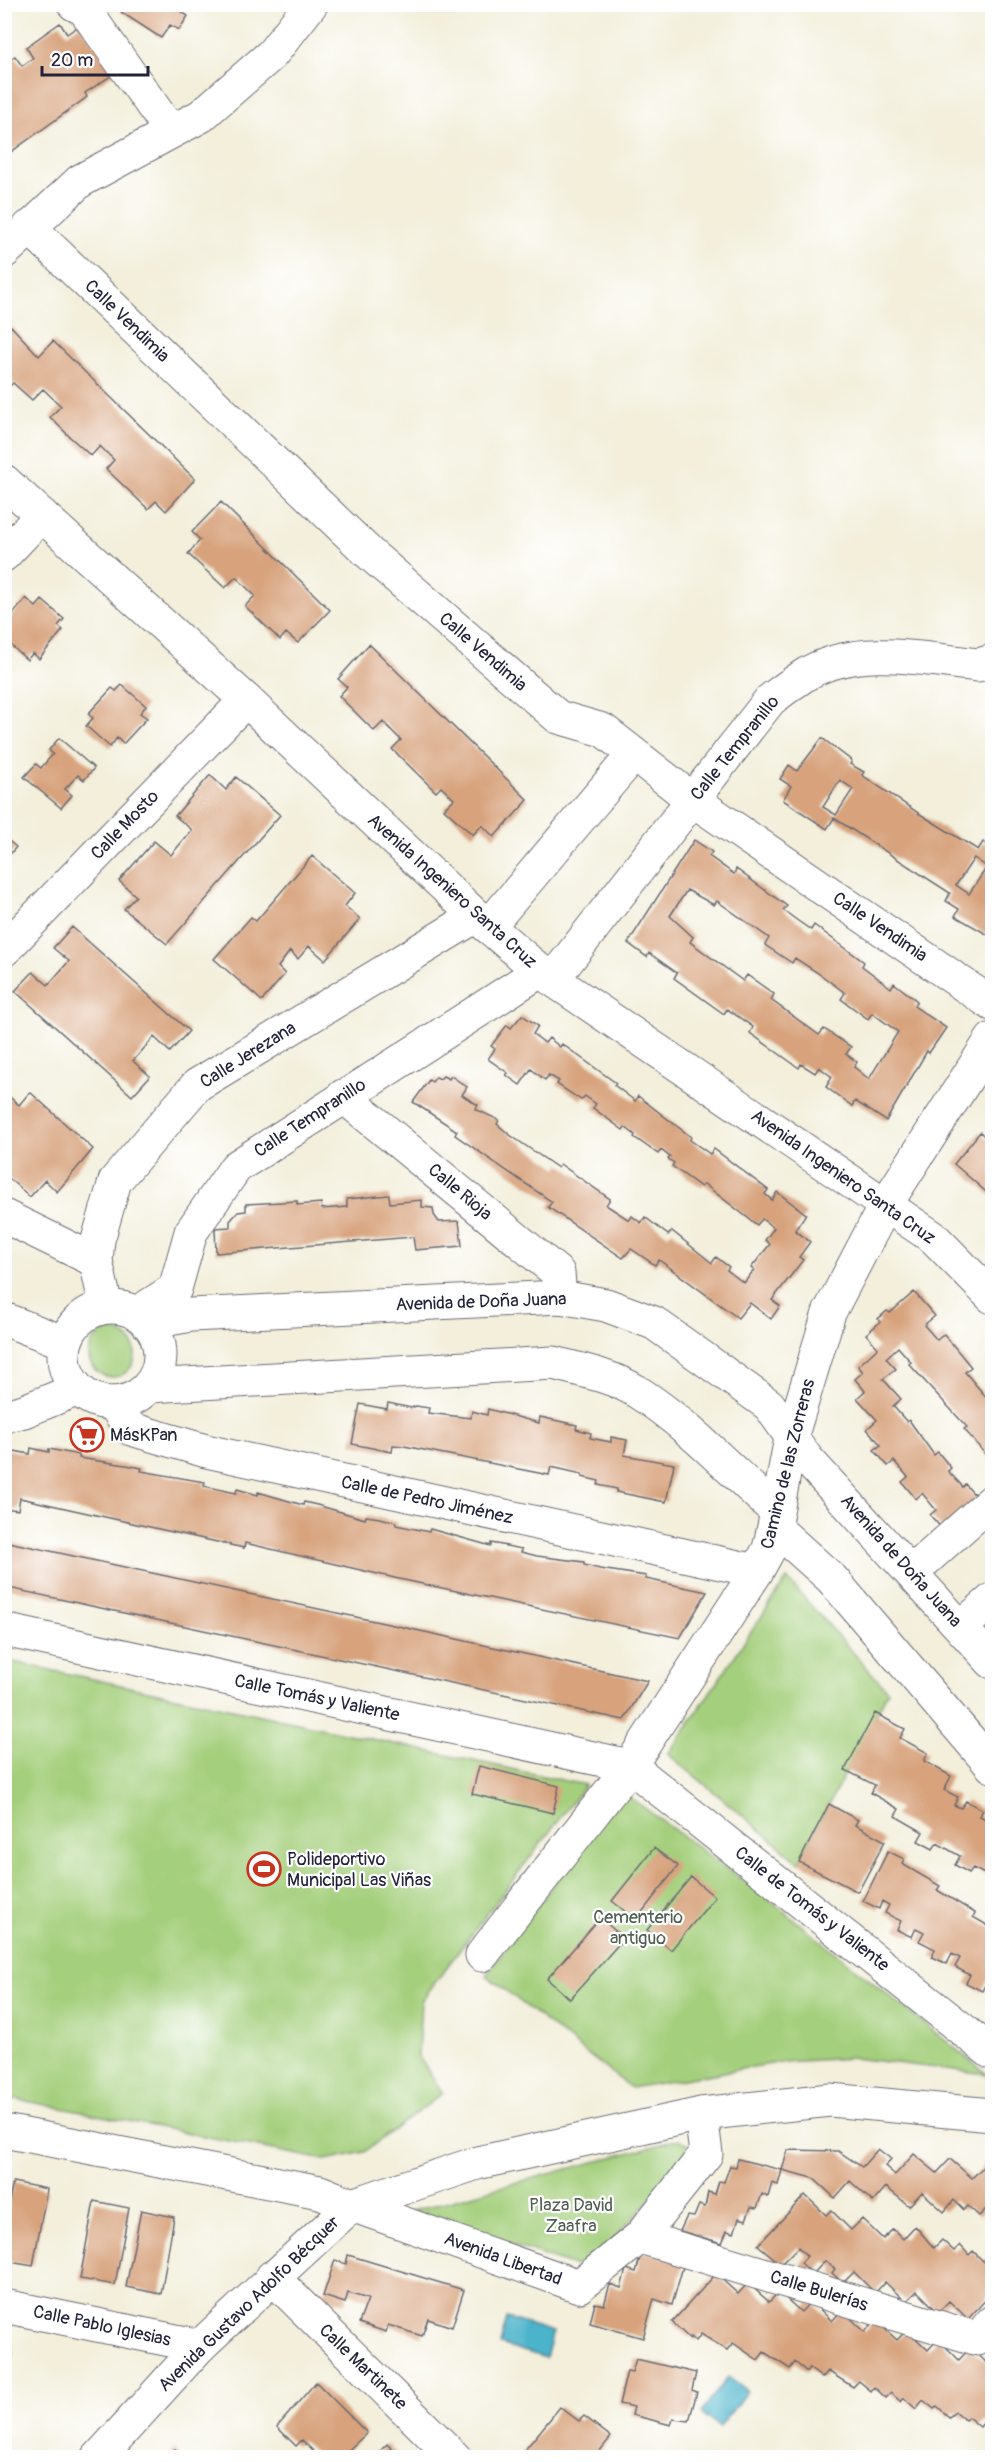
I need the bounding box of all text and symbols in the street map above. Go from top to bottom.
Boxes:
scale bar [42,39,148,77]
text: 20 m [51,49,93,72]
street label: Calle Vendimia [80,275,174,367]
street label: Calle Vendimia [434,607,532,697]
street label: Calle Tempranillo [686,690,785,805]
street label: Calle Mosto [86,785,164,865]
street label: Avenida Ingeniero Santa Cruz [362,809,542,973]
street label: Calle Vendimia [828,887,932,967]
street label: Calle Jerezana [196,1016,300,1094]
street label: Calle Tempranillo [250,1073,371,1163]
street label: Avenida Ingeniero Santa Cruz [746,1104,940,1250]
street label: Calle Rioja [423,1159,497,1225]
street label: Avenida de Doña Juana [395,1288,567,1316]
street label: Camino de las Zorreras [756,1377,820,1551]
supermarket icon: MásKPan [69,1417,105,1453]
place label: MásKPan [110,1424,178,1447]
street label: Calle de Pedro Jiménez [339,1471,515,1529]
street label: Avenida de Doña Juana [835,1490,967,1632]
street label: Calle Tomás y Valiente [232,1669,402,1727]
street label: Calle de Tomás y Valiente [730,1841,894,1977]
place label: Polideportivo Municipal Las Viñas [287,1848,431,1892]
sports icon: Polideportivo Municipal Las Viñas [246,1851,282,1887]
park label: Cementerio antiguo [593,1906,683,1950]
park label: Plaza David Zaafra [529,2194,613,2238]
street label: Avenida Gustavo Adolfo Bécquer [153,2211,345,2397]
street label: Avenida Libertad [441,2227,565,2291]
street label: Calle Bulerías [767,2265,871,2317]
street label: Calle Pablo Iglesias [31,2300,173,2352]
street label: Calle Martinete [314,2319,412,2415]

